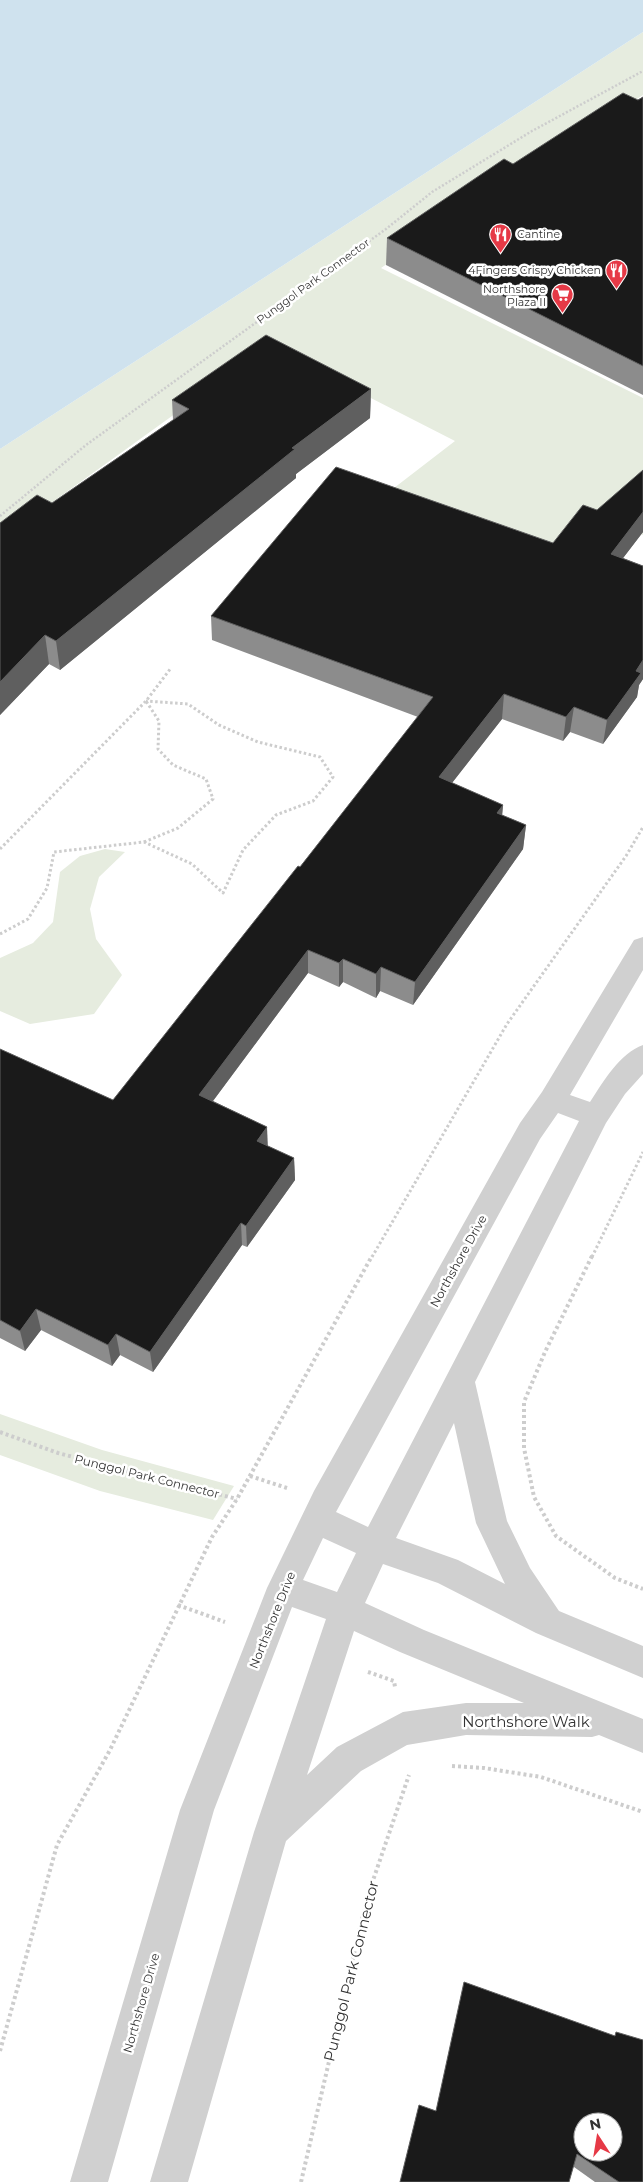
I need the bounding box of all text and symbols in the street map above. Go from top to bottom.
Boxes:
restaurant icon: Cantine [489,222,513,253]
place label: Cantine [517,227,561,241]
street label: Punggol Park Connector [254,235,372,327]
restaurant icon: 4Fingers Crispy Chicken [605,258,629,289]
place label: 4Fingers Crispy Chicken [468,263,601,277]
place label: Northshore Plaza II [483,282,546,309]
supermarket icon: Northshore Plaza II [550,283,574,314]
street label: Northshore Drive [426,1212,490,1310]
street label: Punggol Park Connector [73,1451,221,1501]
street label: Northshore Drive [246,1569,298,1671]
street label: Northshore Walk [462,1712,590,1731]
street label: Punggol Park Connector [319,1879,383,2063]
street label: Northshore Drive [120,1951,162,2055]
north arrow [573,2112,623,2162]
text: N [588,2114,603,2134]

